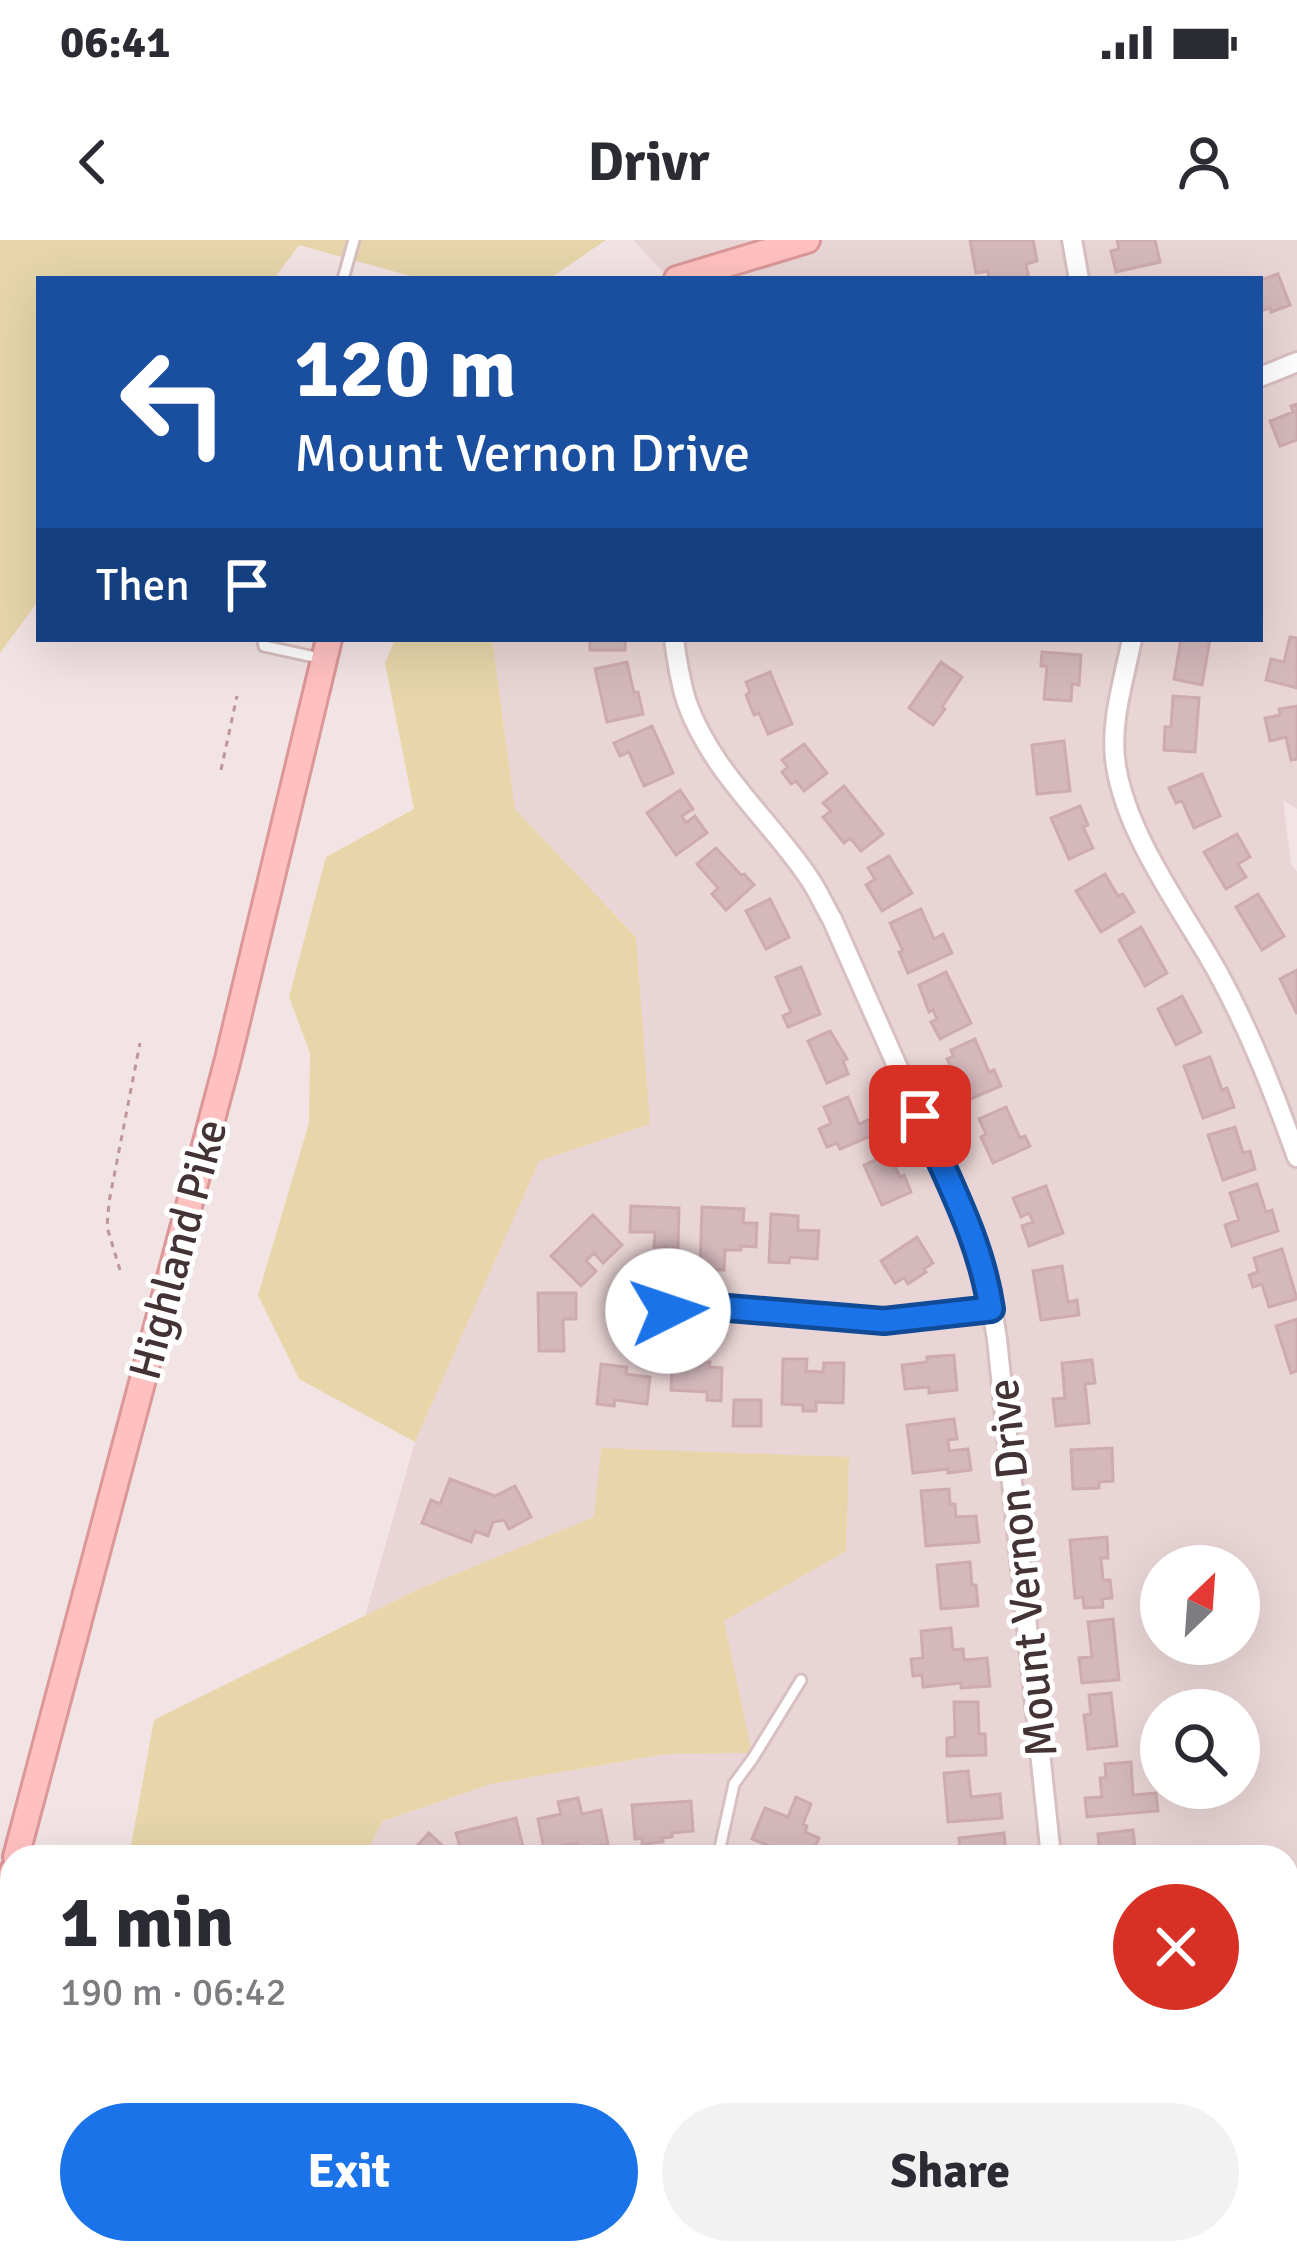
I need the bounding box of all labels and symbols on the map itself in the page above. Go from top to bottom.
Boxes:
pin [869,1065,971,1167]
street label: Highland Pike [117,1113,240,1386]
position arrow [605,1248,731,1374]
street label: Mount Vernon Drive [975,1376,1070,1760]
north arrow [1140,1545,1260,1665]

